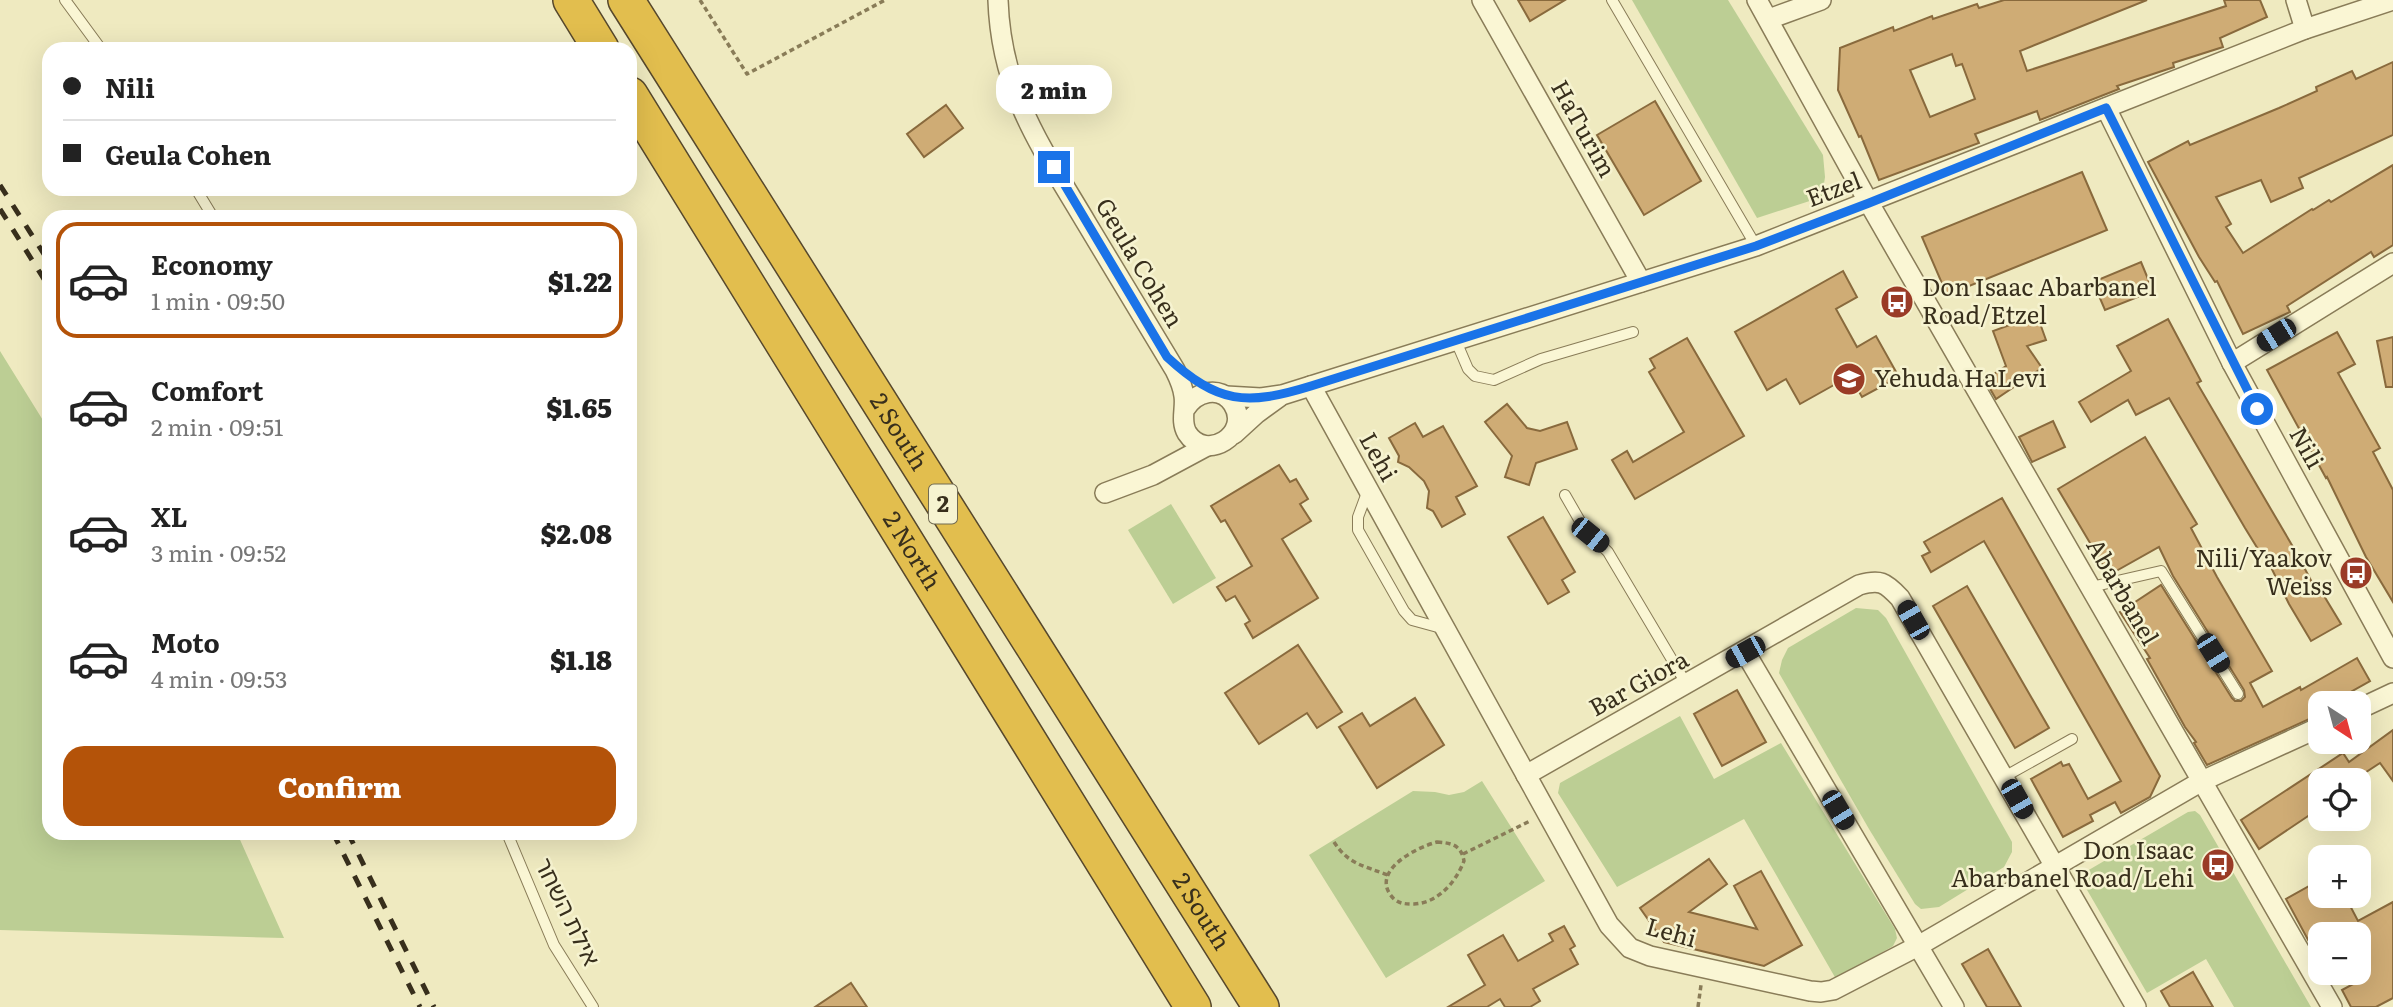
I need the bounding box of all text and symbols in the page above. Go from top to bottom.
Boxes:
callout: 2 min [996,66,1112,114]
text: Nili [105,67,155,106]
text: 2 min [1021,72,1087,106]
street label: HaTurim [1544,73,1626,183]
text: Geula Cohen [105,134,271,173]
route end [1038,151,1070,183]
street label: Etzel [1801,161,1866,214]
street label: Geula Cohen [1089,190,1194,333]
text: Economy [151,244,273,283]
icon: car [67,249,130,312]
text: $1.22 [548,261,612,300]
place label: Don Isaac Abarbanel Road/Etzel [1922,268,2156,331]
text: 1 min · 09:50 [151,283,285,317]
bus stop icon: Don Isaac Abarbanel Road/Etzel [1878,283,1916,321]
car [2253,315,2300,355]
place label: Yehuda HaLevi [1874,359,2047,394]
school or university icon: Yehuda HaLevi [1830,360,1868,398]
text: Comfort [151,370,263,409]
icon: car [67,375,130,438]
street label: 2 South [863,385,938,476]
text: $1.65 [546,387,612,426]
route start [2241,393,2273,425]
text: 2 min · 09:51 [151,409,283,443]
street label: Nili [2282,419,2334,474]
street label: Lehi [1352,425,1408,487]
road number: 2 [929,484,957,524]
text: XL [151,496,188,535]
icon: car [67,501,130,564]
street label: 2 North [876,504,951,596]
text: $2.08 [541,513,612,552]
car [1568,514,1613,556]
street label: Abarbanel [2079,531,2169,651]
text: 3 min · 09:52 [151,535,286,569]
place label: Nili/Yaakov Weiss [2195,539,2332,602]
bus stop icon: Nili/Yaakov Weiss [2337,554,2375,592]
car [1894,597,1933,643]
text: Moto [151,622,220,661]
icon: car [67,627,130,690]
car [2193,630,2234,676]
car [1722,633,1769,671]
text: $1.18 [550,639,612,678]
street label: Bar Giora [1582,640,1694,723]
text: 4 min · 09:53 [151,661,287,695]
north arrow [2308,691,2371,754]
map controls [2308,691,2371,985]
button: Confirm [63,746,616,826]
button: locate [2308,768,2371,831]
car [1998,776,2037,822]
car [1819,787,1858,833]
place label: Don Isaac Abarbanel Road/Lehi [1951,831,2194,894]
button: + [2308,845,2371,908]
bus stop icon: Don Isaac Abarbanel Road/Lehi [2199,846,2237,884]
street label: אילת השחר [528,851,610,971]
street label: 2 South [1166,865,1241,956]
street label: Lehi [1642,907,1701,954]
button: − [2308,922,2371,985]

